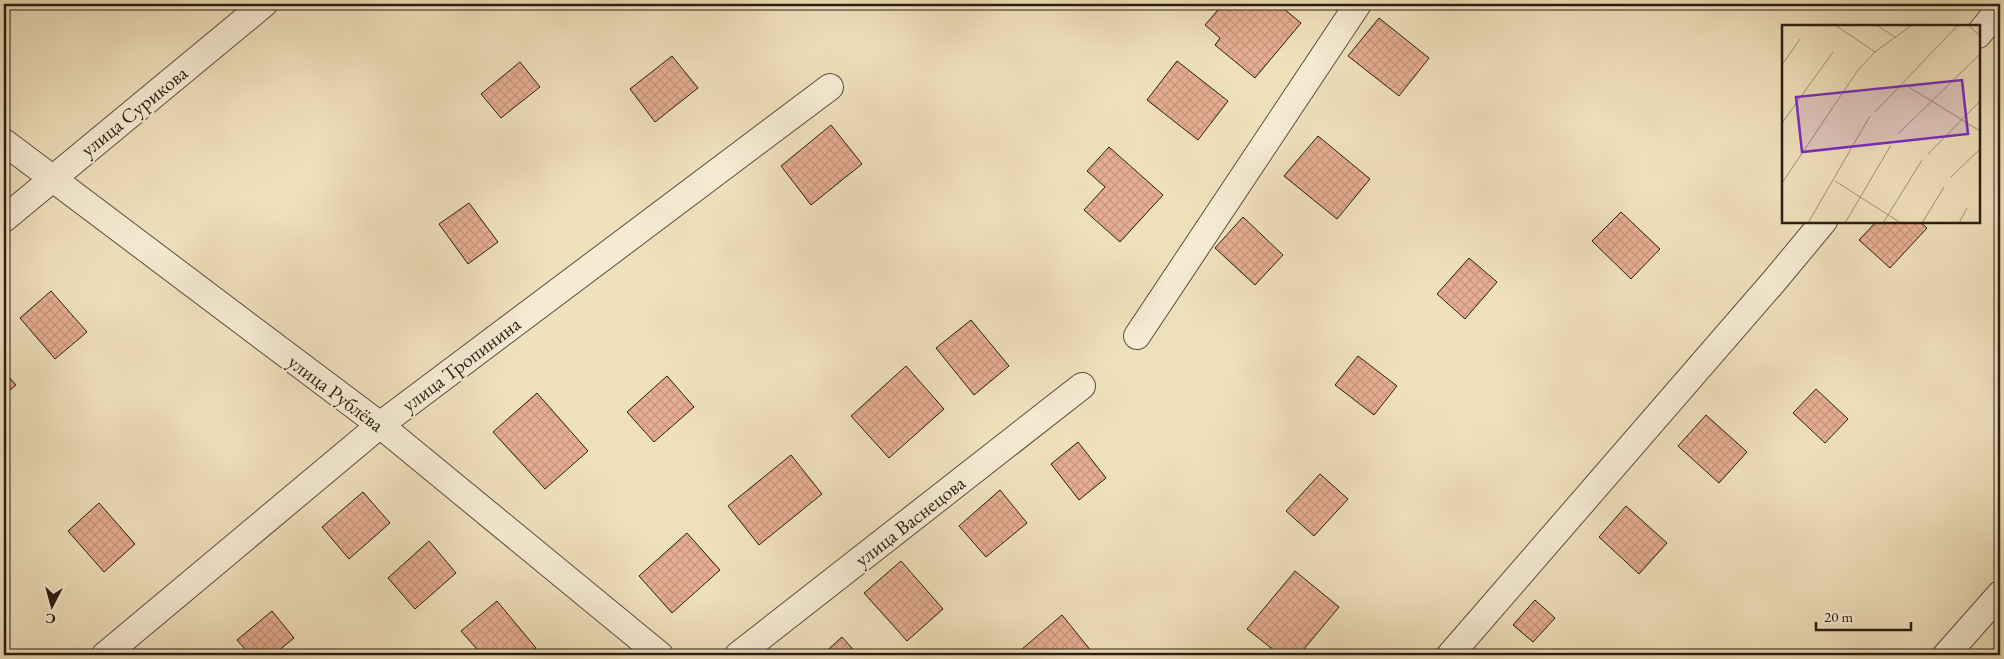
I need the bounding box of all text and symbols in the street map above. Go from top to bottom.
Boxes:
inset map [1782,25,1979,222]
street label: улица Сурикова [75,60,193,162]
street label: улица Тропинина [396,311,526,417]
street label: улица Рублёва [283,349,389,437]
street label: улица Васнецова [850,470,970,572]
north arrow [28,582,78,632]
scale bar [1816,599,1912,631]
text: 20 m [1824,607,1853,626]
text: С [45,609,57,628]

